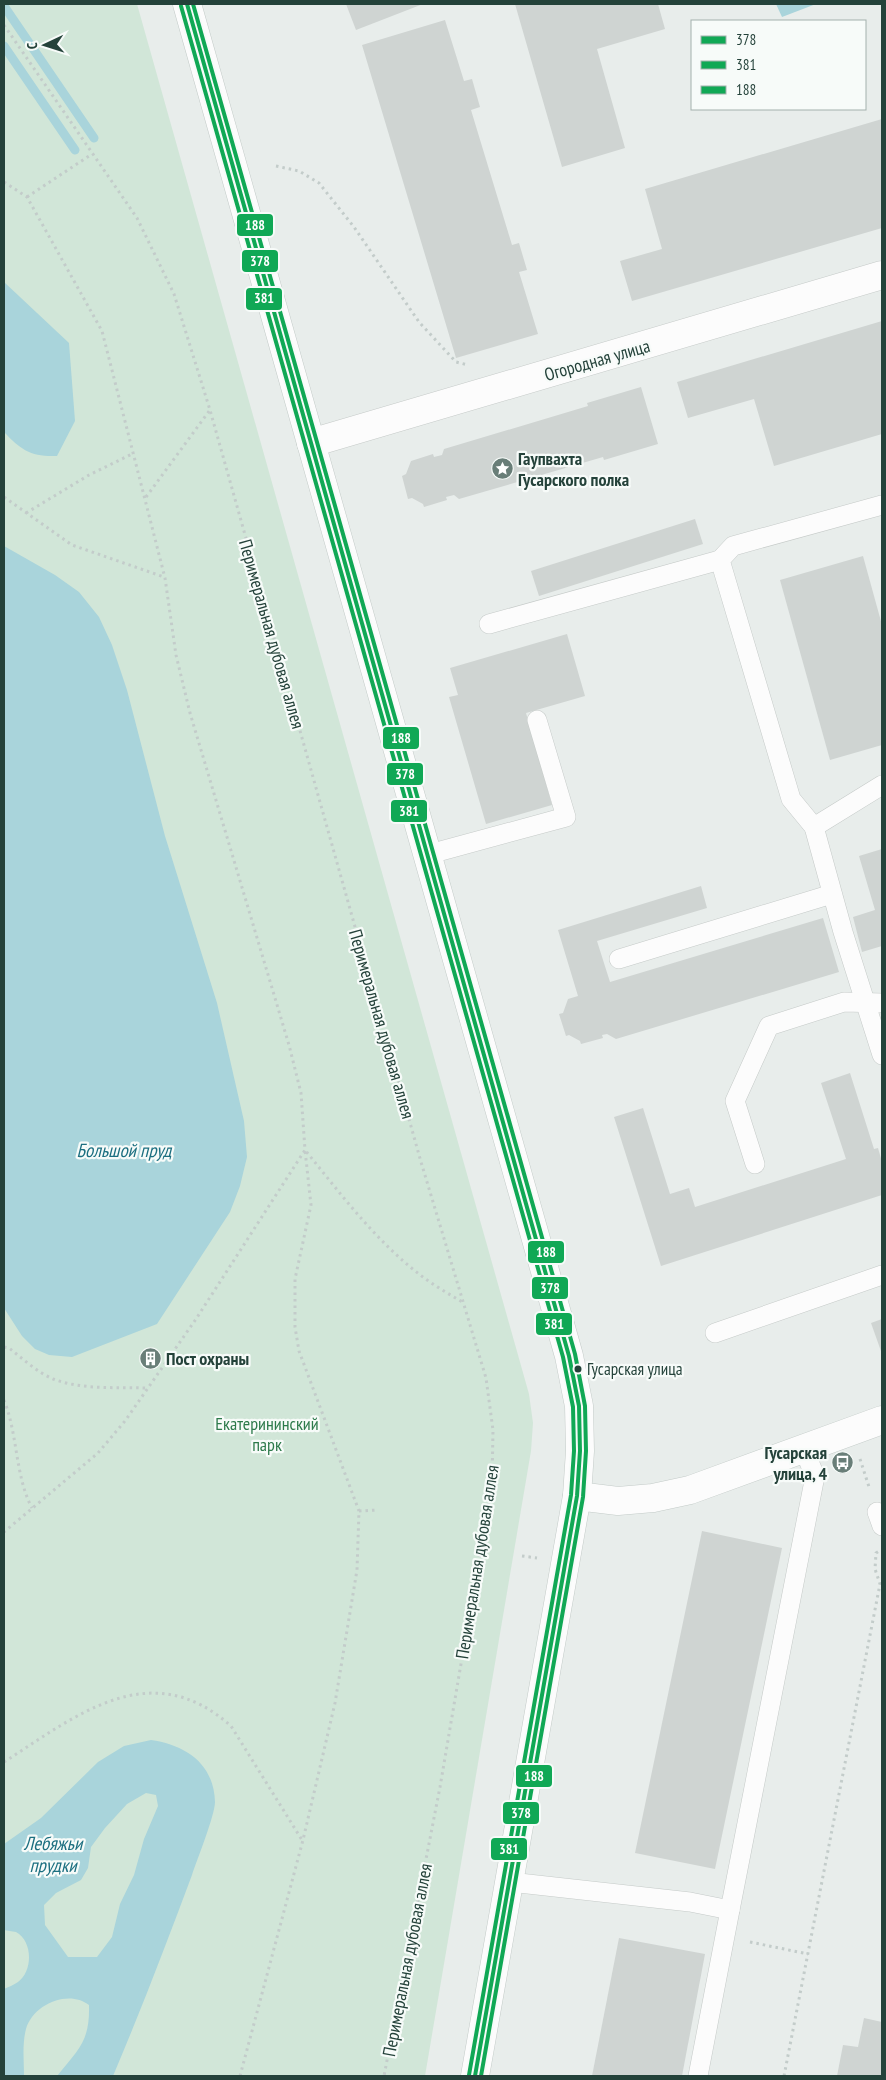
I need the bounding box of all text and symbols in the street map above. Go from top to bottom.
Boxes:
north arrow [20,20,70,70]
legend [691,20,866,110]
text: 378 [736,30,756,49]
text: С [23,41,41,50]
text: 381 [736,55,756,74]
text: 188 [736,80,756,99]
line badge: 188 [236,213,274,237]
text: 188 [245,216,265,234]
line badge: 378 [241,249,279,273]
text: 378 [250,252,270,270]
line badge: 381 [245,287,283,311]
text: 381 [254,289,274,307]
street label: Огородная улица [541,334,653,386]
place label: Гаупвахта Гусарского полка [518,447,629,491]
place icon: Гаупвахта Гусарского полка [490,456,514,480]
street label: Перимеральная дубовая аллея [234,537,310,731]
line badge: 188 [382,726,420,750]
text: 188 [391,729,411,747]
line badge: 378 [386,762,424,786]
text: 378 [395,765,415,783]
line badge: 381 [390,799,428,823]
text: 381 [399,802,419,820]
street label: Перимеральная дубовая аллея [344,927,420,1121]
water label: Большой пруд [77,1138,173,1162]
line badge: 188 [527,1240,565,1264]
text: 188 [536,1243,556,1261]
line badge: 378 [531,1276,569,1300]
text: 378 [540,1279,560,1297]
line badge: 381 [535,1312,573,1336]
text: 381 [544,1315,564,1333]
building icon: Пост охраны [138,1346,162,1370]
place label: Пост охраны [166,1347,249,1370]
place label: Гусарская улица [587,1358,683,1380]
marker: Гусарская улица [573,1364,583,1374]
park label: Екатерининский парк [215,1412,319,1456]
place label: Гусарская улица, 4 [764,1441,827,1485]
bus stop icon: Гусарская улица, 4 [831,1450,855,1474]
street label: Перимеральная дубовая аллея [450,1463,504,1661]
line badge: 188 [515,1764,553,1788]
text: 188 [524,1767,544,1785]
line badge: 378 [502,1801,540,1825]
text: 378 [511,1804,531,1822]
water label: Лебяжьи прудки [23,1831,84,1877]
line badge: 381 [490,1837,528,1861]
text: 381 [499,1840,519,1858]
street label: Перимеральная дубовая аллея [377,1862,437,2058]

